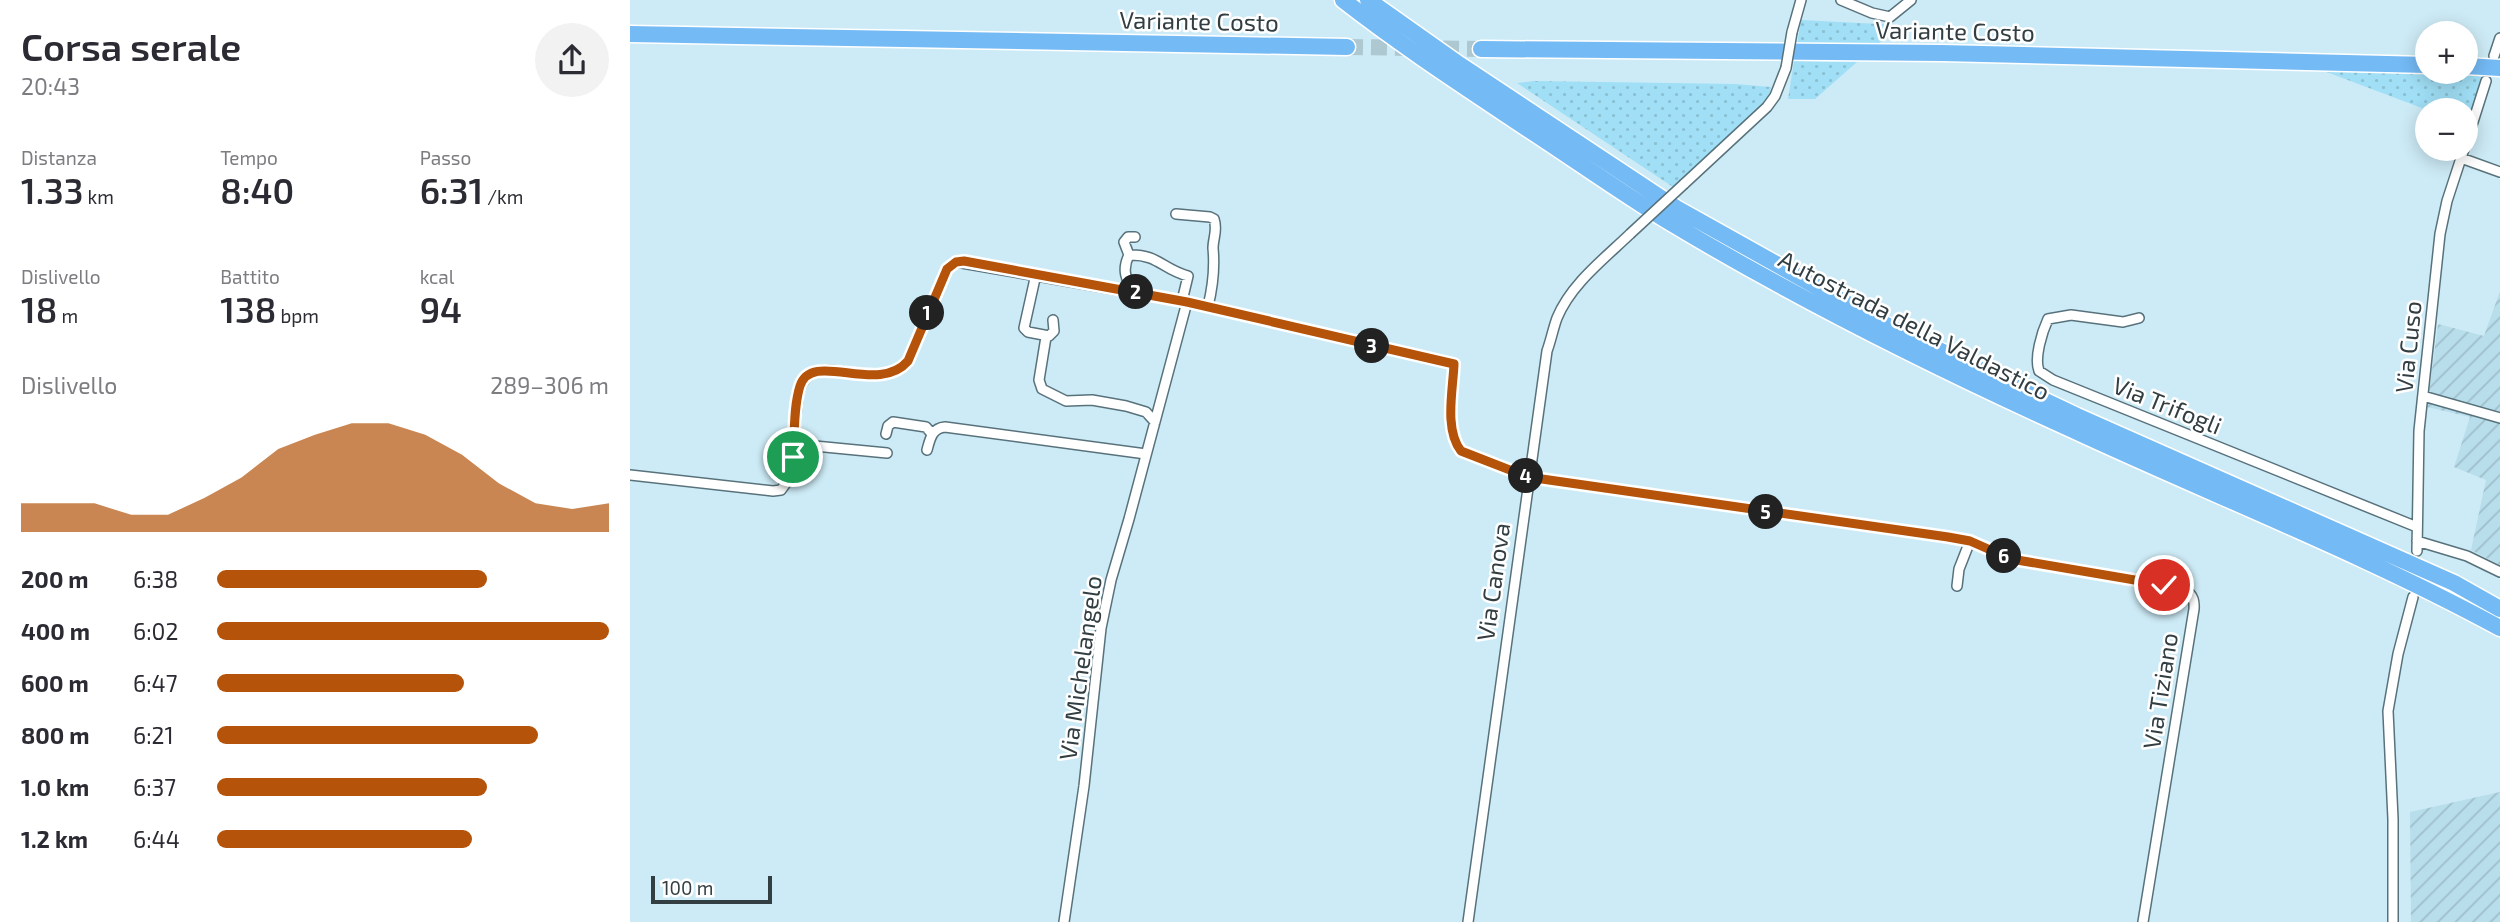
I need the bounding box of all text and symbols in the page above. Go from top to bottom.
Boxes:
street label: Variante Costo [1119,5,1279,36]
street label: Variante Costo [1875,15,2035,46]
map controls [2415,21,2478,161]
button: + [2415,21,2478,84]
text: Corsa serale [21,23,241,69]
button: share [535,23,609,97]
text: 20:43 [21,72,80,100]
button: − [2415,98,2478,161]
text: Distanza [21,146,97,169]
text: Tempo [220,146,278,169]
text: Passo [420,146,471,169]
text: 1.33 [21,169,83,211]
text: 8:40 [220,169,294,211]
text: 6:31 [420,169,483,211]
text: km [83,185,114,208]
text: /km [483,185,523,208]
street label: Autostrada della Valdastico [1774,244,2055,406]
text: Dislivello [21,265,101,288]
text: Battito [220,265,280,288]
text: kcal [420,265,454,288]
pin: 2 [1119,274,1154,310]
text: 2 [1130,280,1141,303]
text: 18 [21,288,57,330]
text: 138 [220,288,276,330]
text: 94 [420,288,462,330]
pin: 1 [910,296,944,330]
street label: Via Cuso [2388,299,2427,394]
text: 1 [922,301,931,324]
text: m [57,304,78,327]
text: bpm [276,304,319,327]
pin: 3 [1354,328,1390,364]
text: 3 [1366,334,1377,357]
street label: Via Trifogli [2109,370,2226,440]
text: Dislivello [21,371,117,399]
text: 289–306 m [490,371,609,399]
pin [763,427,823,487]
icon: arrive [774,438,812,476]
pin: 4 [1508,458,1544,494]
text: 4 [1519,464,1532,487]
pin: 5 [1748,494,1784,530]
text: 5 [1760,500,1771,523]
street label: Via Canova [1470,521,1515,643]
pin: 6 [1986,538,2022,574]
text: 6 [1998,544,2009,567]
pin [2134,555,2194,615]
text: 200 m [21,565,89,593]
text: 6:38 [133,565,178,593]
icon: check [2145,566,2183,604]
street label: Via Michelangelo [1052,574,1107,762]
text: 400 m [21,617,90,645]
text: 6:02 [133,617,178,645]
street label: Via Tiziano [2136,631,2183,751]
text: 600 m [21,669,89,697]
text: 6:47 [133,669,178,697]
text: 800 m [21,721,90,749]
text: 6:21 [133,721,174,749]
text: 1.0 km [21,773,89,801]
text: 6:37 [133,773,176,801]
text: 1.2 km [21,825,88,853]
text: 6:44 [133,825,180,853]
scale bar [651,873,772,905]
text: 100 m [662,876,713,899]

